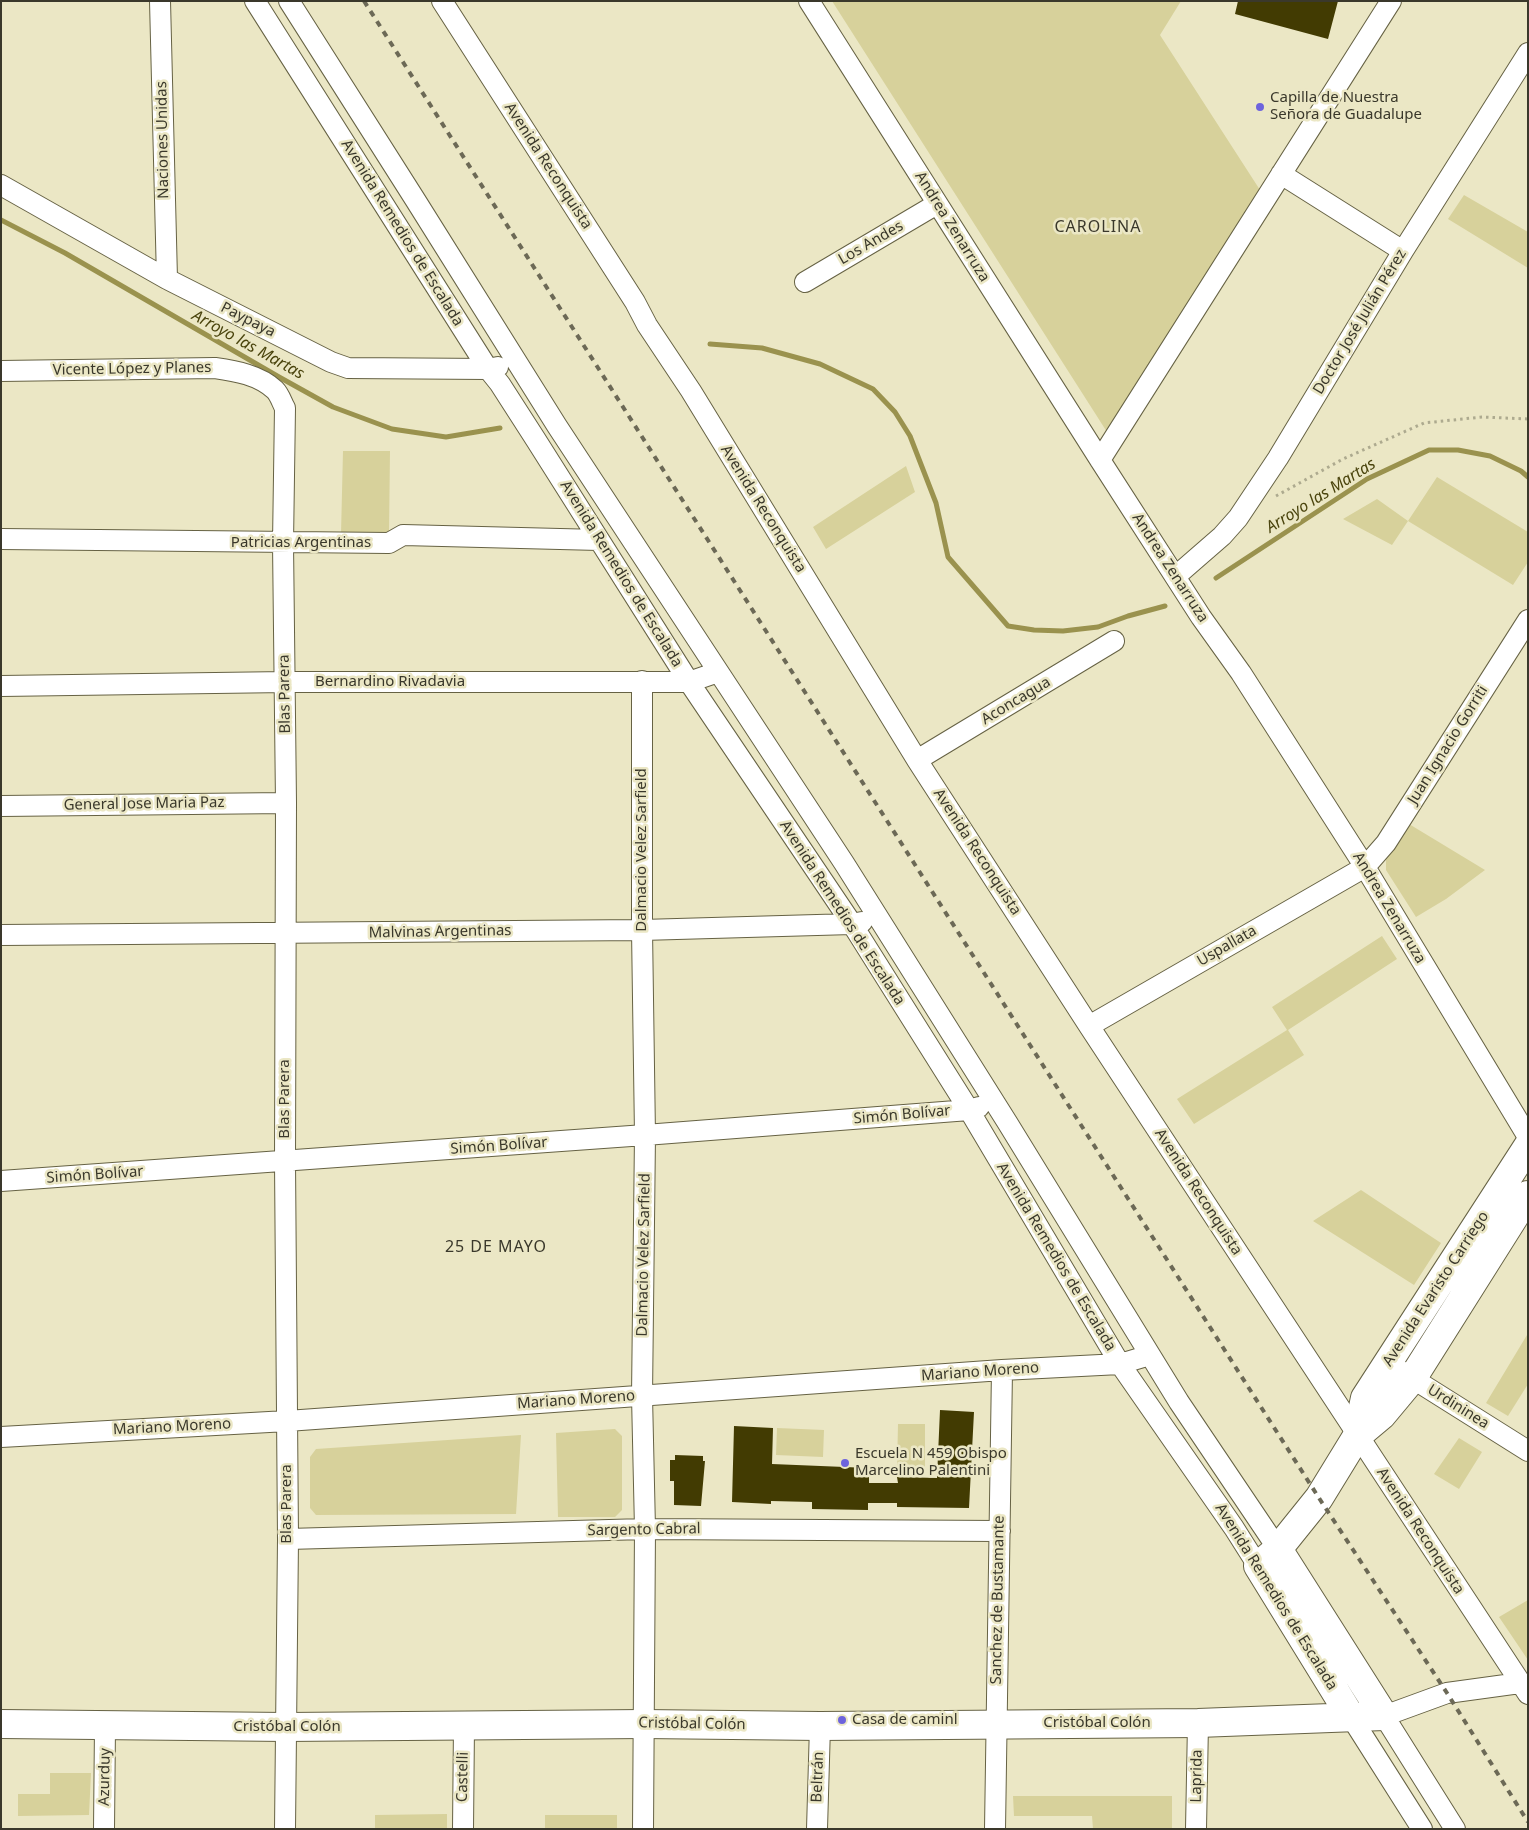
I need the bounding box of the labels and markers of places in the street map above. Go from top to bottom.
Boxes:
place label: Capilla de Nuestra Señora de Guadalupe [1270,89,1422,124]
marker: Capilla de Nuestra Señora de Guadalupe [1254,101,1266,113]
place label: Escuela N 459 Obispo Marcelino Palentini [855,1445,1007,1480]
marker: Escuela N 459 Obispo Marcelino Palentini [839,1457,851,1469]
place label: Casa de caminl [852,1711,958,1729]
marker: Casa de caminl [836,1714,848,1726]

